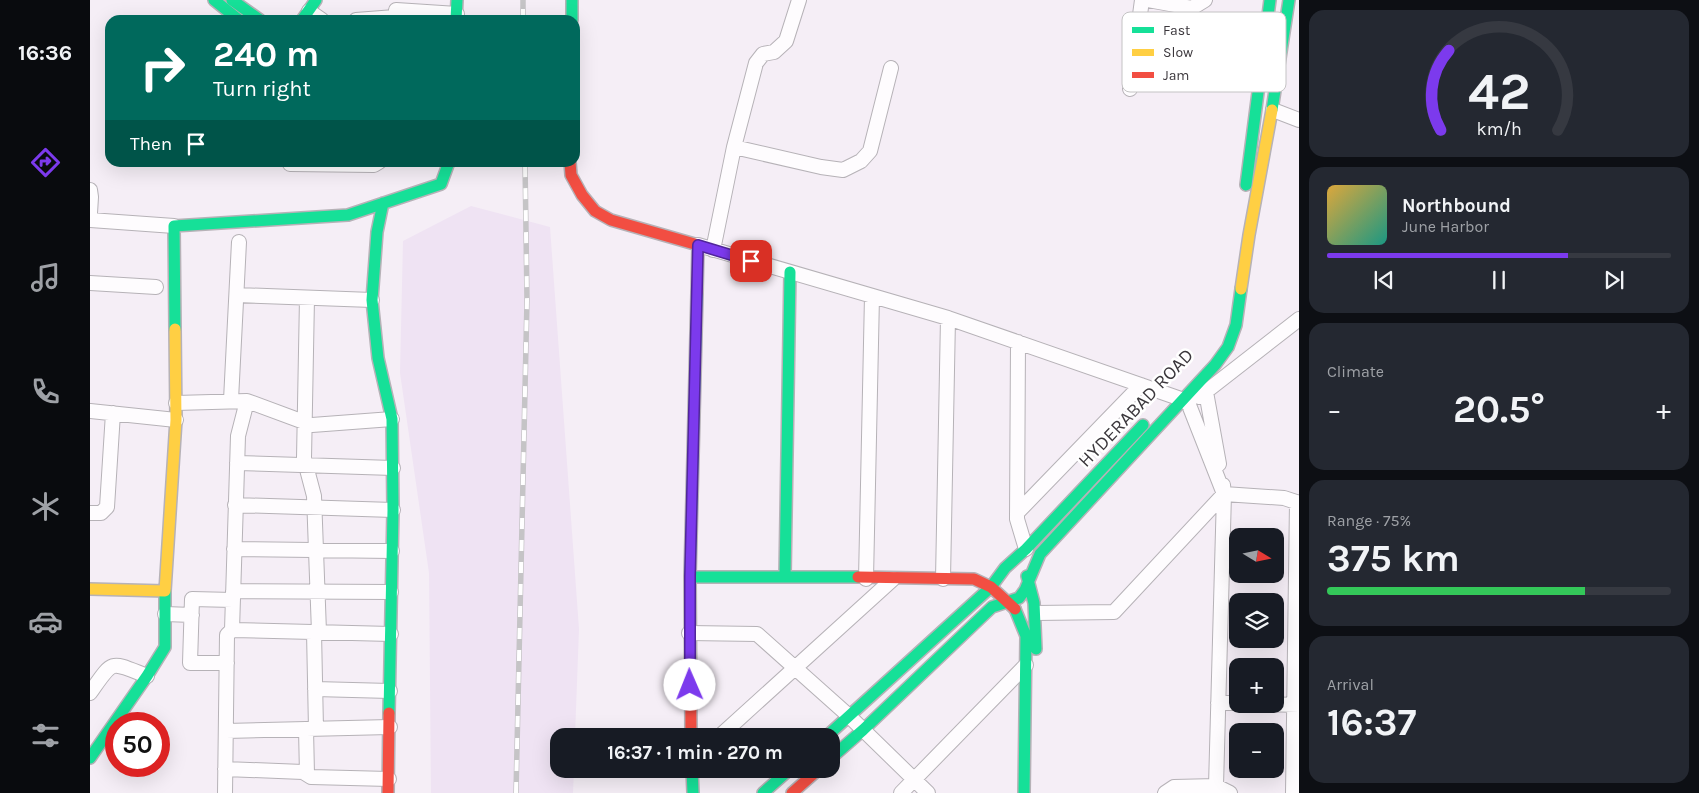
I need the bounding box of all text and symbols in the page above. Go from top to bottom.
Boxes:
legend [1122,12,1286,92]
text: Fast [1163,22,1190,39]
text: 240 m [213,34,319,75]
icon: right [130,35,195,100]
text: 16:36 [18,40,72,66]
text: Slow [1163,44,1193,61]
text: 42 [1468,61,1530,122]
text: Jam [1163,67,1189,84]
text: Turn right [213,76,311,102]
text: km/h [1476,119,1522,140]
icon: arrive [182,130,210,158]
text: Then [130,133,172,155]
icon: directions [28,145,63,180]
text: Northbound [1402,195,1511,217]
text: June Harbor [1402,217,1489,236]
pin [730,240,772,282]
icon: arrive [737,247,765,275]
icon: music [28,260,63,295]
icon: previous [1370,266,1398,294]
icon: pause [1485,266,1513,294]
icon: next [1600,266,1628,294]
street label: HYDERABAD ROAD [1074,344,1198,472]
text: Climate [1327,362,1384,381]
icon: phone [28,374,63,409]
text: 20.5° [1453,387,1545,432]
text: − [1327,393,1342,426]
text: + [1656,393,1671,426]
icon: climate [28,489,63,524]
text: Range · 75% [1327,511,1411,530]
north arrow [1229,528,1284,582]
map controls [1229,528,1284,778]
text: 375 km [1327,536,1460,581]
button: layers [1229,593,1284,648]
icon: car [28,604,63,639]
position arrow [663,658,715,710]
button: + [1229,658,1284,713]
text: Arrival [1327,675,1374,694]
text: 16:37 [1327,700,1416,745]
speed limit sign: 50 [105,712,170,777]
icon: filters [28,718,63,753]
button: − [1229,723,1284,778]
text: 16:37 · 1 min · 270 m [607,742,783,764]

